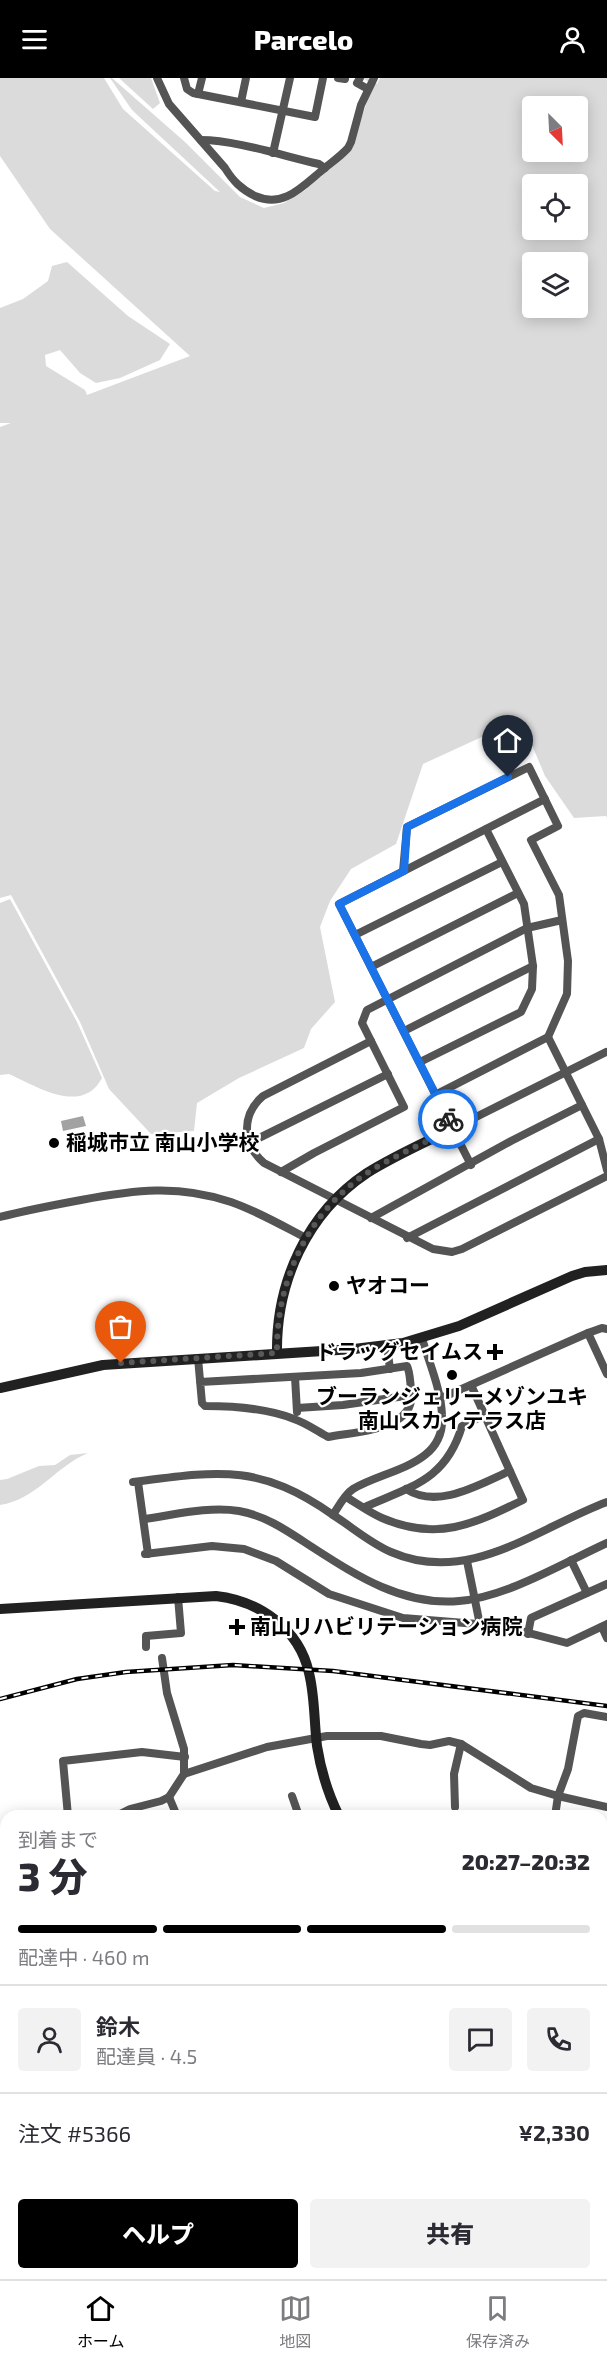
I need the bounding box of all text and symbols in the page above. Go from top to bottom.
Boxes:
icon: menu [18,23,51,56]
text: Parcelo [254,23,353,55]
icon: person [556,23,589,56]
north arrow [522,96,588,162]
map controls [522,96,588,318]
button: locate [522,174,588,240]
button: layers [522,252,588,318]
pin [482,715,533,777]
icon: home [491,724,524,757]
courier [418,1089,478,1149]
icon: bike [432,1103,465,1136]
place label: 稲城市立 南山小学校 [66,1129,260,1154]
marker: 稲城市立 南山小学校 [47,1136,61,1150]
place label: ヤオコー [346,1272,430,1297]
marker: ヤオコー [327,1279,341,1293]
pin [95,1301,146,1363]
icon: bag [104,1310,137,1343]
place label: ドラッグセイムス [315,1338,483,1363]
marker: ドラッグセイムス [488,1345,502,1359]
marker: ブーランジェリーメゾンユキ 南山スカイテラス店 [445,1368,459,1382]
place label: ブーランジェリーメゾンユキ 南山スカイテラス店 [316,1383,588,1432]
place label: 南山リハビリテーション病院 [250,1613,523,1638]
marker: 南山リハビリテーション病院 [228,1618,246,1636]
text: 到着まで [18,1827,98,1851]
text: 20:27–20:32 [462,1848,590,1874]
text: 3 分 [18,1852,88,1899]
text: 配達中 · 460 m [18,1945,149,1969]
button: person [18,2008,81,2071]
button: chat [449,2008,512,2071]
button: phone [527,2008,590,2071]
text: 鈴木 [96,2013,140,2039]
text: 配達員 · 4.5 [96,2044,197,2068]
text: ¥2,330 [518,2119,590,2145]
text: 注文 #5366 [18,2120,131,2146]
button: ヘルプ [18,2199,298,2268]
button: 共有 [310,2199,590,2268]
tab: ホーム [77,2292,125,2352]
tab: 地図 [279,2292,312,2352]
tab: 保存済み [466,2292,530,2352]

